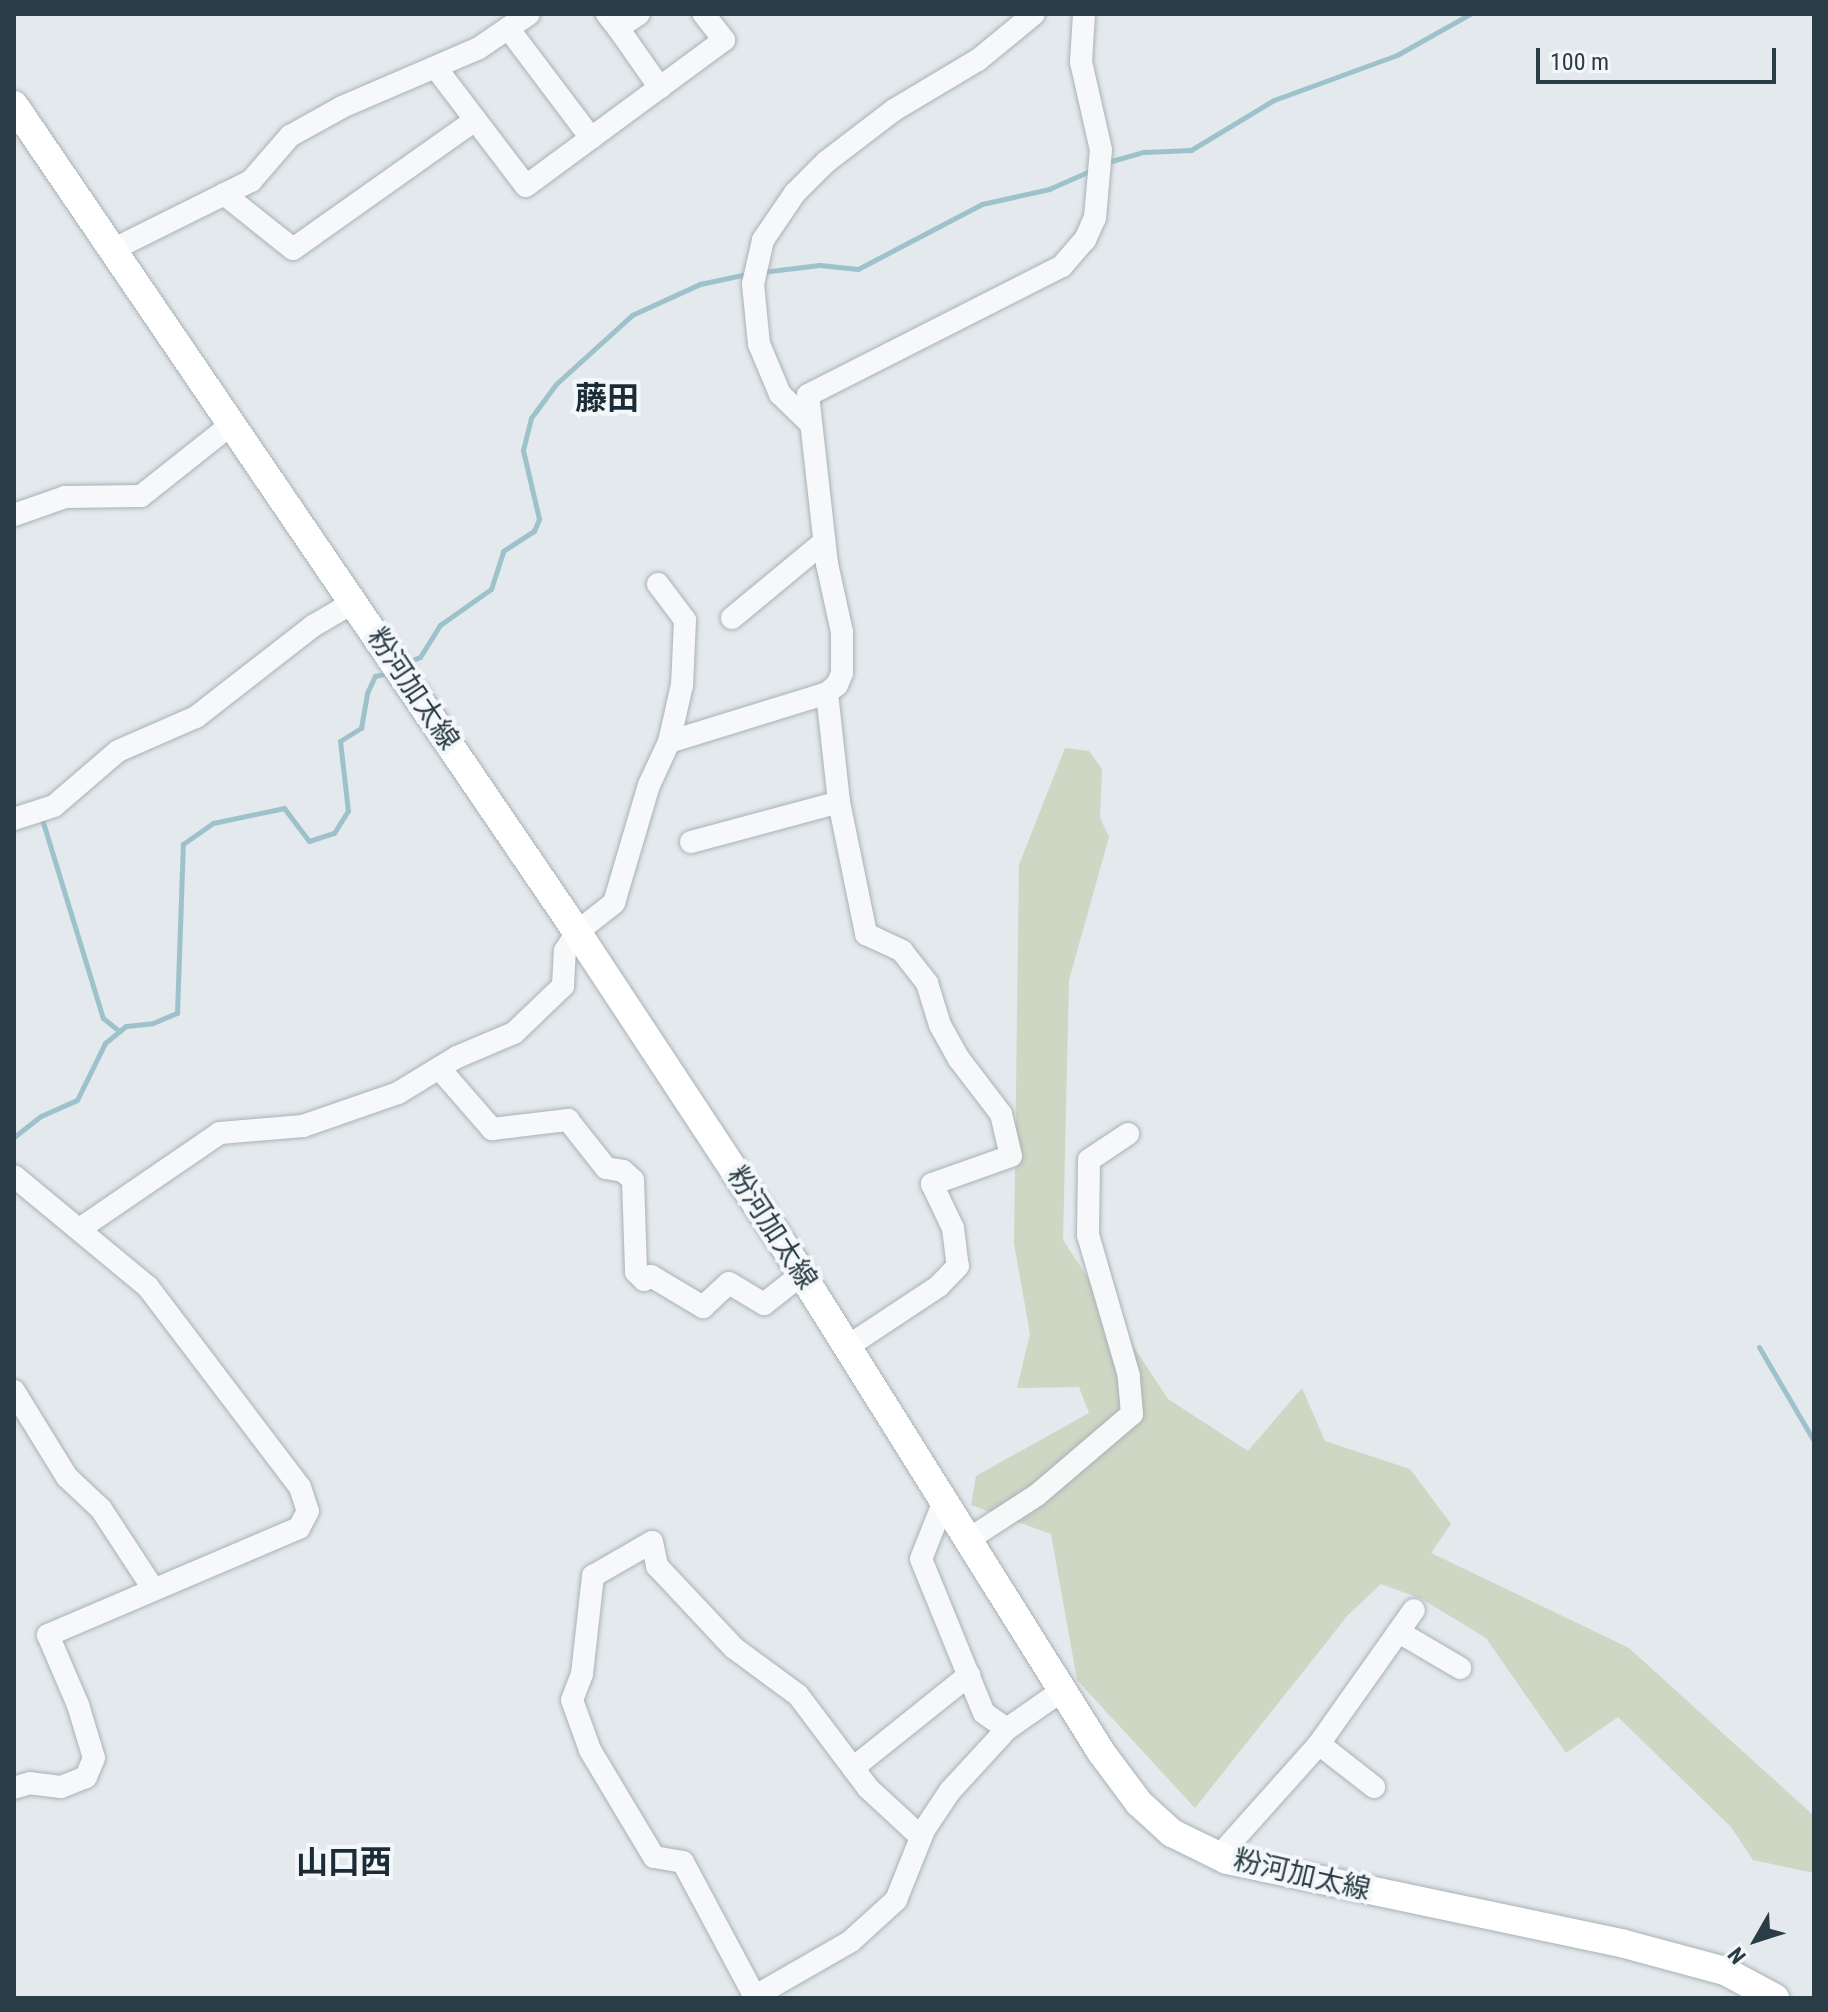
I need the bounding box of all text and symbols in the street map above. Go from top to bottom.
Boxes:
scale bar [1540,32,1780,82]
text: 100 m [1550,48,1609,76]
district label: 藤田 [575,379,639,417]
street label: 粉河加太線 [360,622,466,756]
street label: 粉河加太線 [720,1160,824,1296]
district label: 山口西 [296,1843,392,1881]
street label: 粉河加太線 [1230,1843,1374,1907]
north arrow [1716,1900,1796,1980]
text: N [1723,1942,1751,1969]

